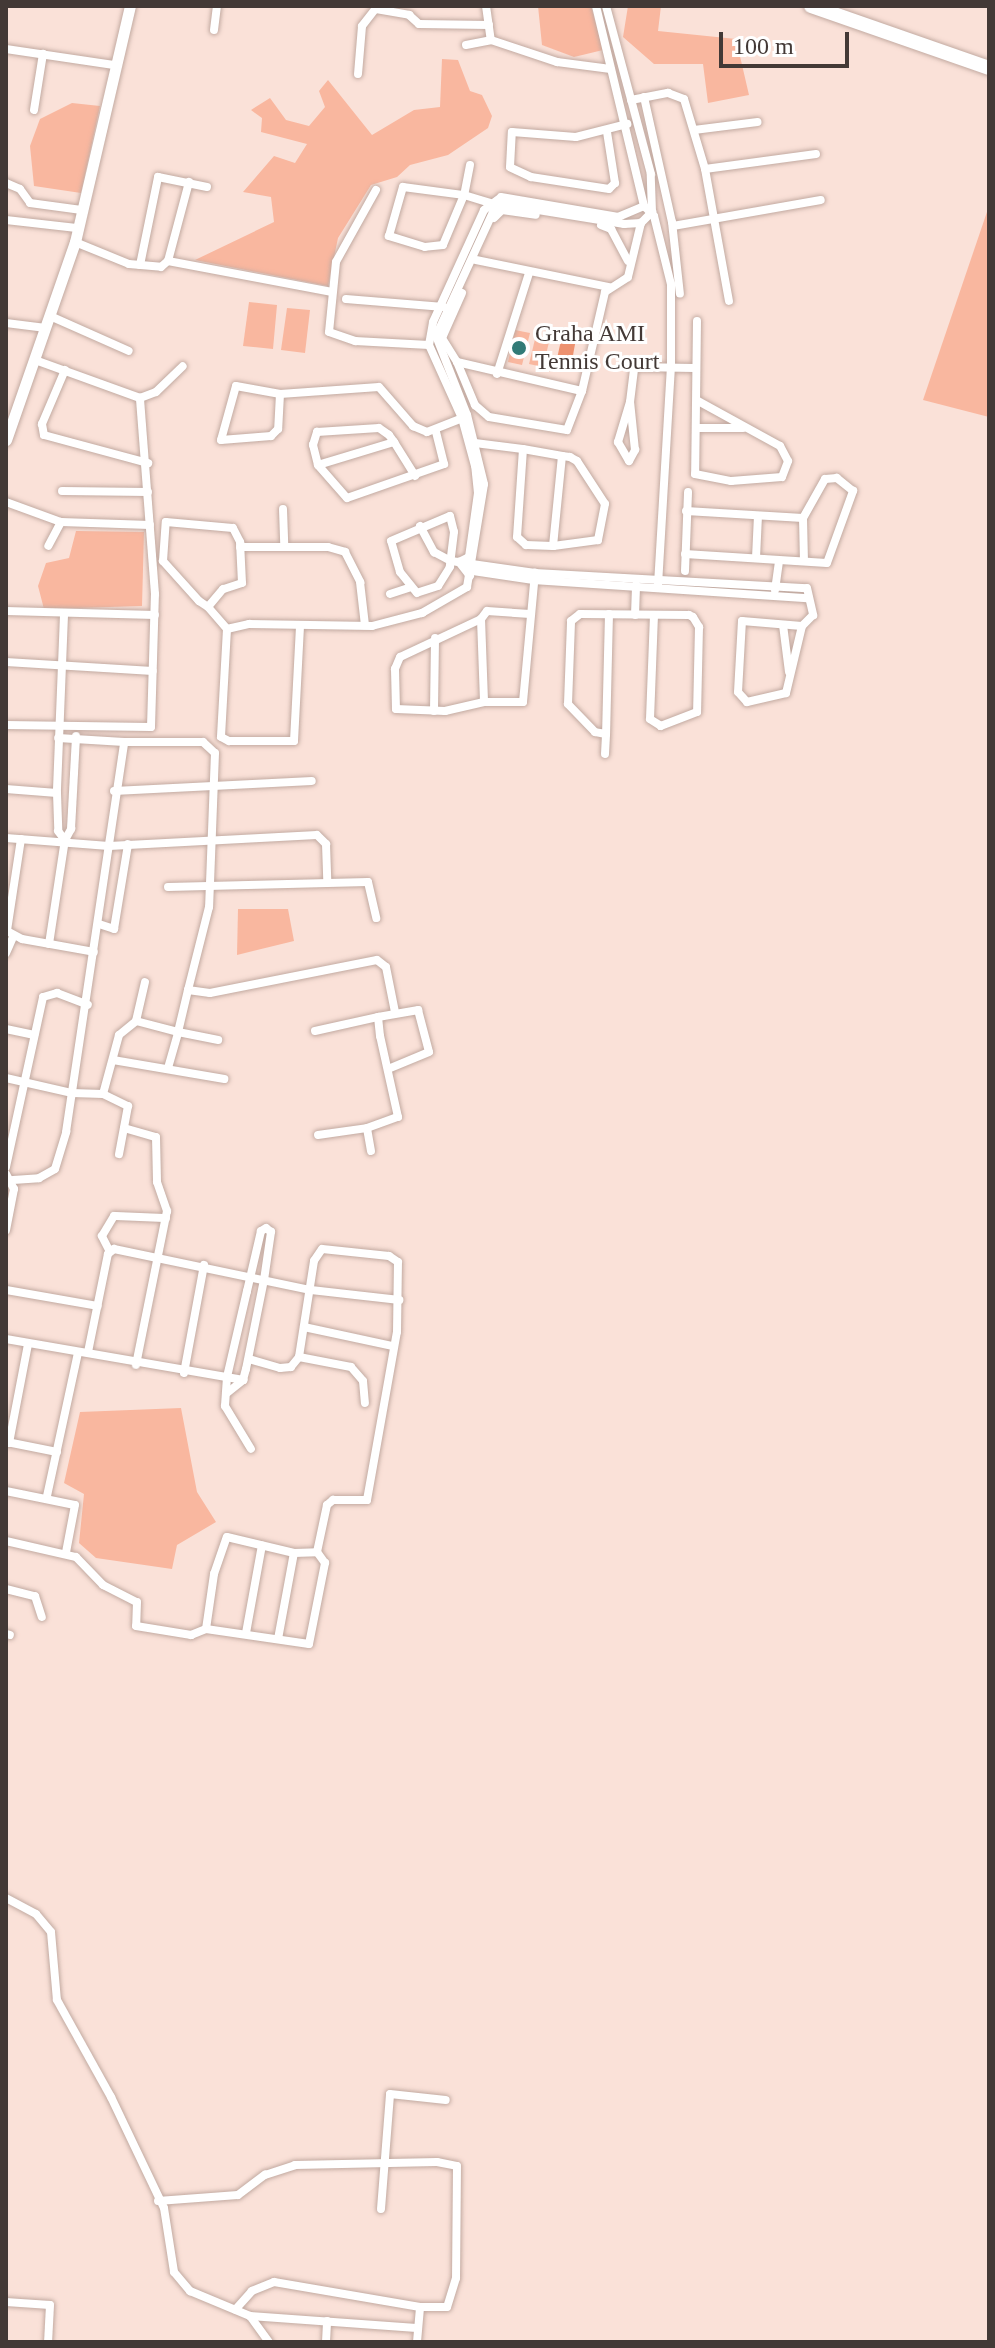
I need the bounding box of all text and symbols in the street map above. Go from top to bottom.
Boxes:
scale bar [723,16,853,66]
text: 100 m [733,33,794,59]
place label: Graha AMI Tennis Court [535,320,659,376]
marker: Graha AMI Tennis Court [510,339,528,357]

